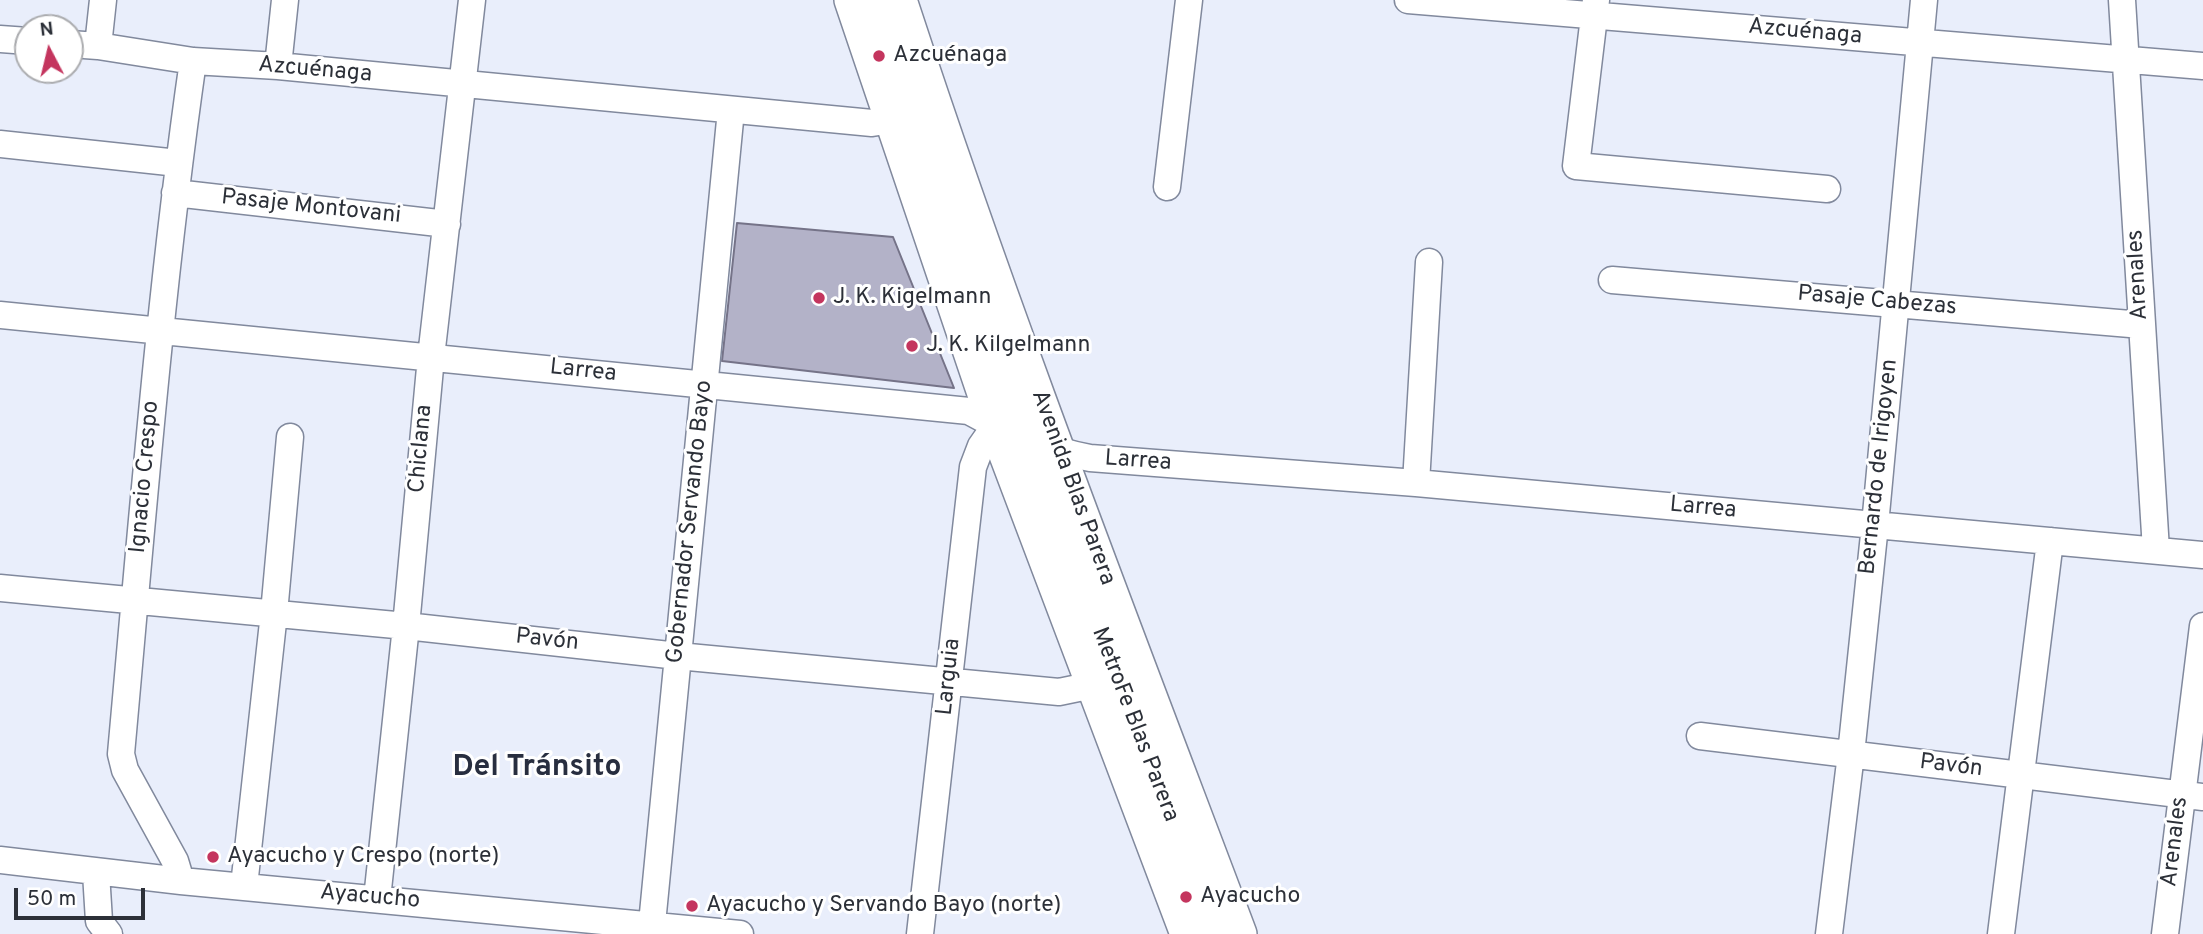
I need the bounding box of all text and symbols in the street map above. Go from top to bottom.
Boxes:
north arrow [14,14,84,84]
street label: Azcuénaga [1747,14,1863,52]
text: N [38,17,55,43]
place label: Azcuénaga [893,42,1007,70]
marker: Azcuénaga [871,48,887,64]
street label: Azcuénaga [257,52,373,90]
street label: Pasaje Montovani [220,185,402,231]
street label: Arenales [2123,229,2155,321]
street label: Pasaje Cabezas [1796,281,1958,323]
place label: J. K. Kigelmann [833,284,992,312]
marker: J. K. Kigelmann [811,290,827,306]
place label: J. K. Kilgelmann [926,332,1091,360]
marker: J. K. Kilgelmann [904,338,920,354]
street label: Larrea [548,355,618,389]
street label: Bernardo de Irigoyen [1855,358,1905,576]
street label: Gobernador Servando Bayo [662,379,720,665]
street label: Avenida Blas Parera [1024,387,1120,589]
street label: Ignacio Crespo [126,400,166,554]
street label: Chiclana [404,404,440,494]
street label: Larrea [1104,446,1172,478]
street label: Larrea [1669,492,1737,526]
street label: Pavón [514,624,580,658]
street label: MetroFe Blas Parera [1084,624,1184,826]
street label: Larguia [932,637,968,717]
street label: Pavón [1918,749,1984,785]
district label: Del Tránsito [453,751,621,787]
street label: Arenales [2157,795,2195,889]
place label: Ayacucho y Crespo (norte) [227,843,499,871]
marker: Ayacucho y Crespo (norte) [205,849,221,865]
scale bar [18,874,149,918]
street label: Ayacucho [319,880,421,916]
place label: Ayacucho [1200,883,1300,911]
text: 50 m [27,886,76,913]
marker: Ayacucho [1178,889,1194,905]
place label: Ayacucho y Servando Bayo (norte) [706,892,1061,920]
marker: Ayacucho y Servando Bayo (norte) [684,898,700,914]

